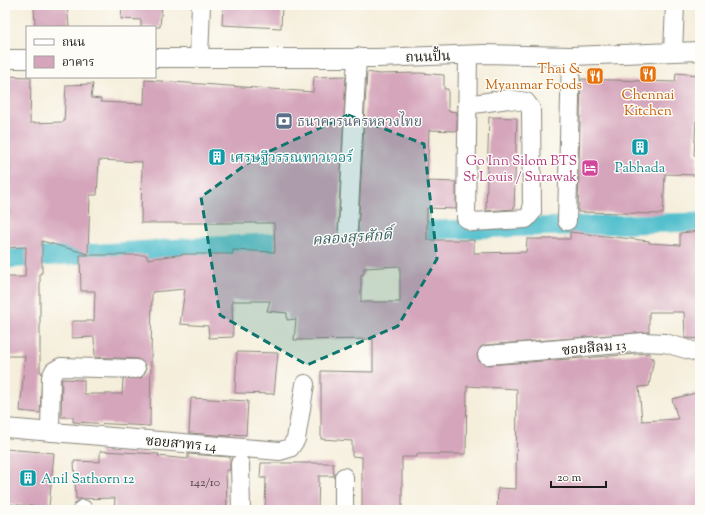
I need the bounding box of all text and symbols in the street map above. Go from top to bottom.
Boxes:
legend [26,26,156,78]
text: ถนน [62,34,85,52]
street label: ถนนปั้น [405,45,451,69]
text: อาคาร [62,54,94,72]
place label: Thai & Myanmar Foods [485,60,583,96]
restaurant icon: Chennai Kitchen [638,64,658,84]
restaurant icon: Thai & Myanmar Foods [585,66,605,86]
place label: Chennai Kitchen [622,86,674,122]
bank icon: ธนาคารนครหลวงไทย [274,111,294,131]
place label: ธนาคารนครหลวงไทย [297,111,422,133]
building icon: Pabhada [630,137,650,157]
building icon: เศรษฐีวรรณทาวเวอร์ [207,147,227,167]
place label: เศรษฐีวรรณทาวเวอร์ [230,148,354,169]
place label: Go Inn Silom BTS St Louis / Surawak [463,152,577,188]
hotel icon: Go Inn Silom BTS St Louis / Surawak [580,158,600,178]
place label: Pabhada [615,159,666,179]
water label: คลองสุรศักดิ์ [311,223,398,252]
street label: ซอยสีลม 13 [561,336,628,362]
street label: ซอยสาทร 14 [144,432,217,458]
scale bar [551,463,606,489]
building icon: Anil Sathorn 12 [18,468,38,488]
text: 20 m [557,469,582,487]
place label: Anil Sathorn 12 [41,470,135,490]
house number: 142/10 [190,474,220,492]

